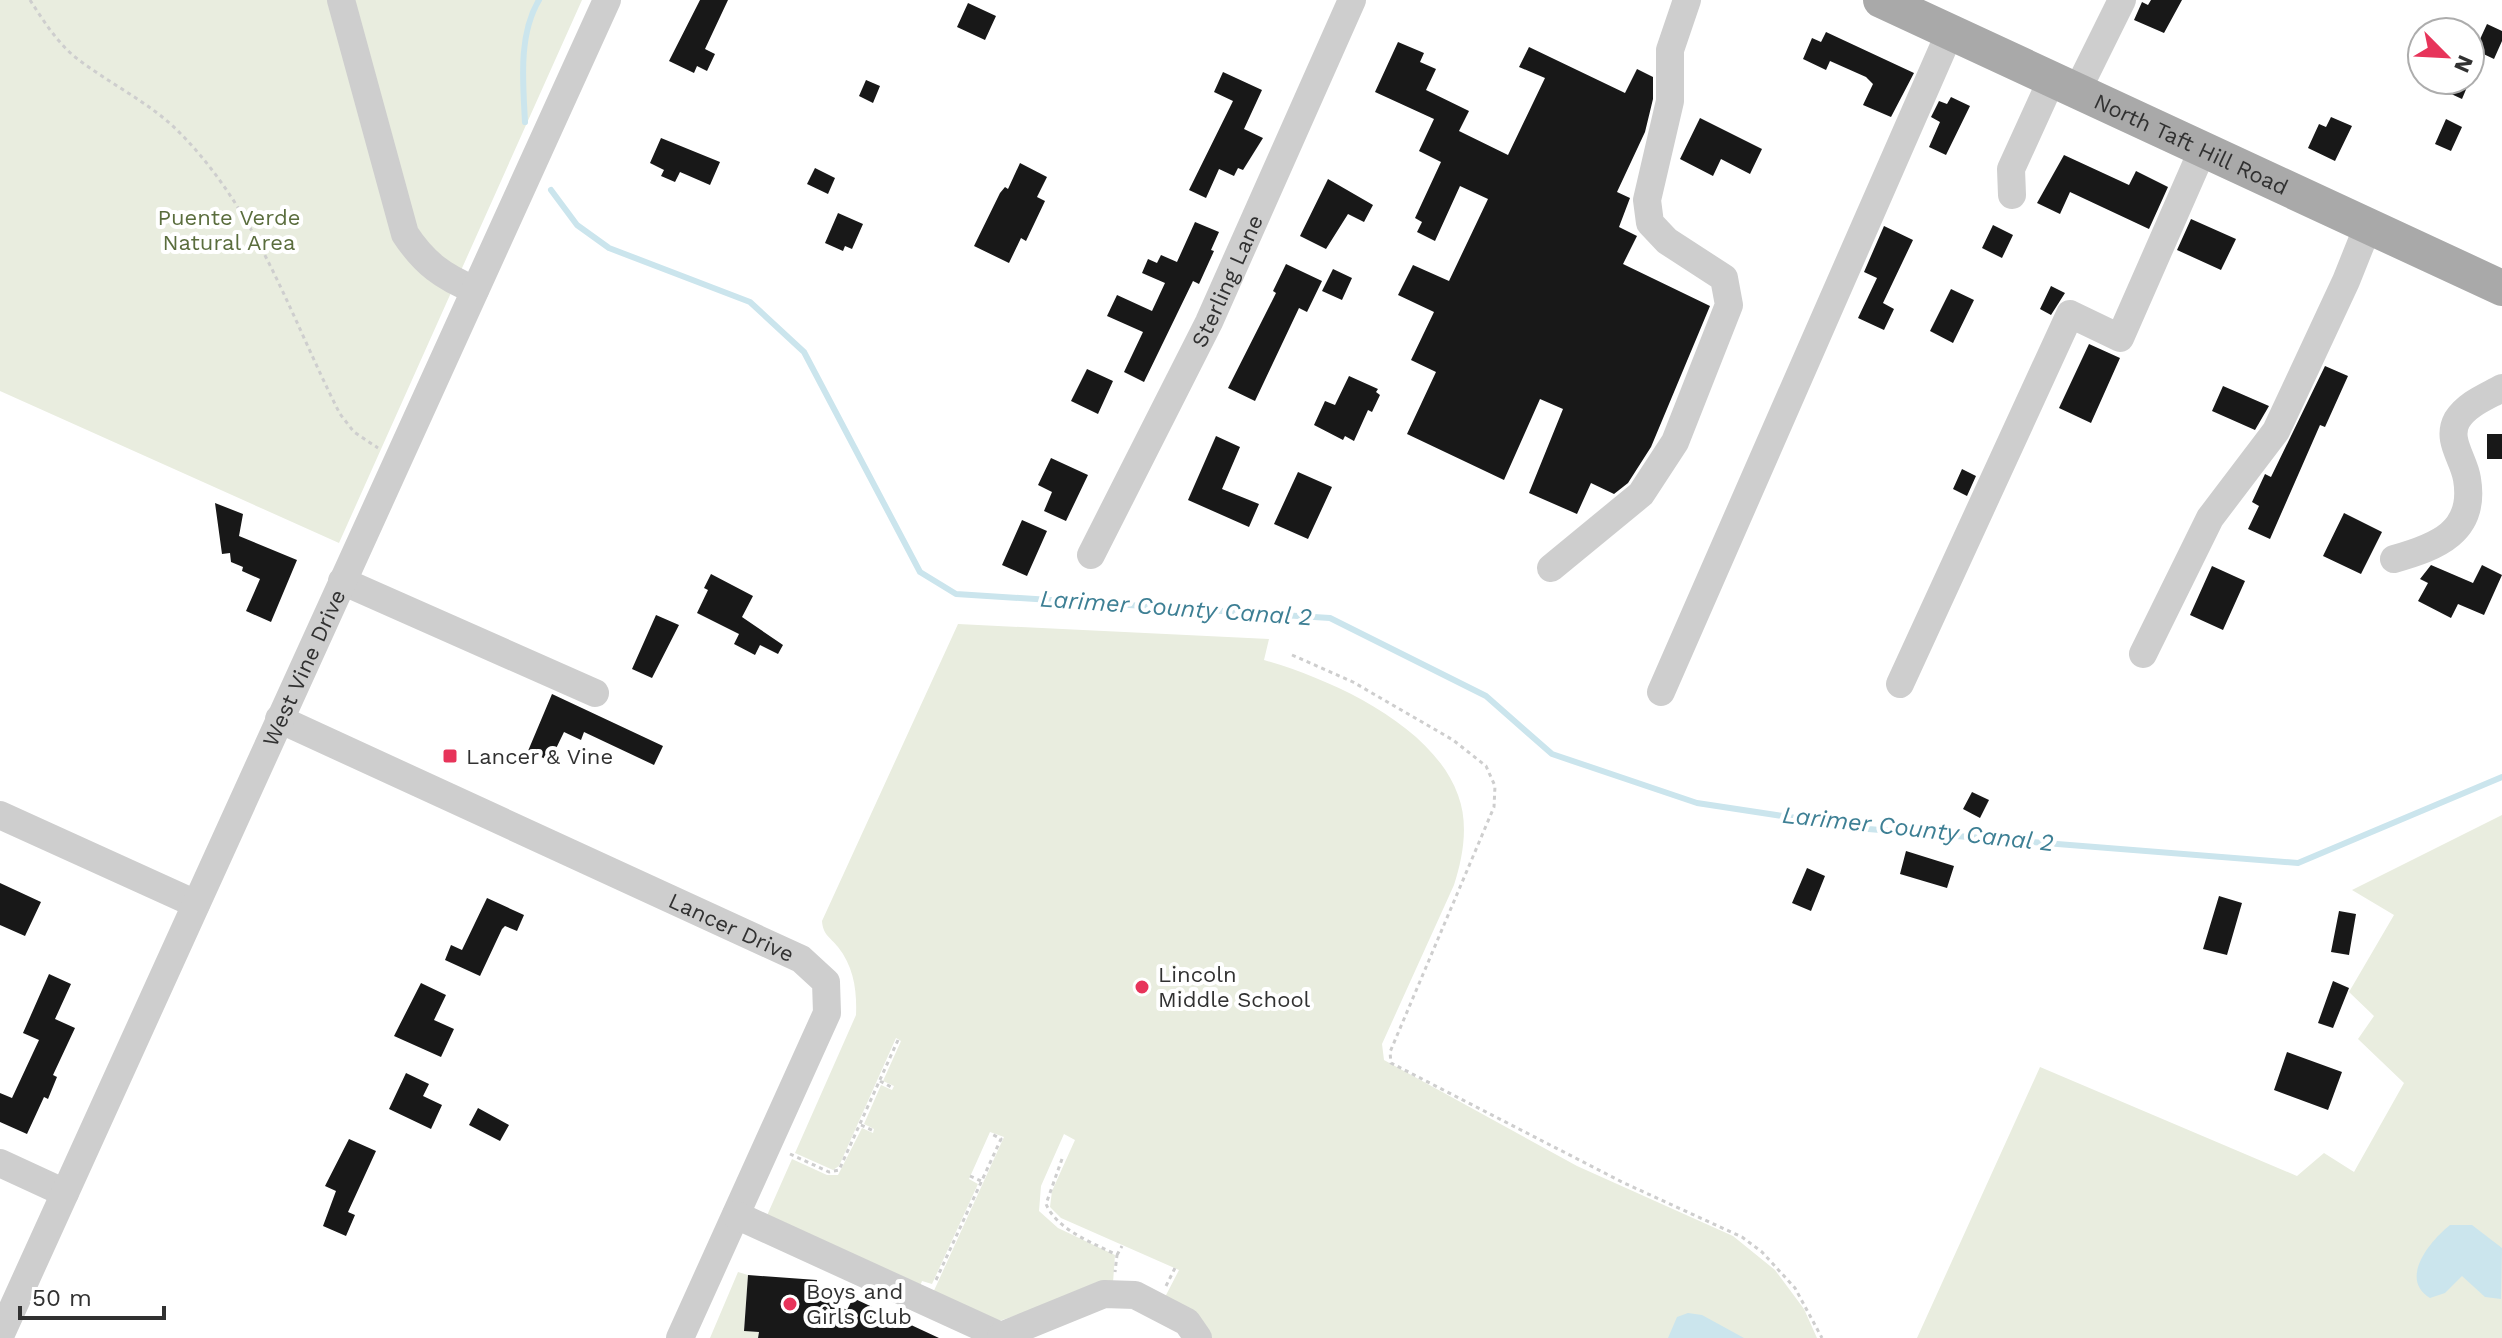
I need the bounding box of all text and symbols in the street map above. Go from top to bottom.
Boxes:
north arrow [2406,16,2486,96]
text: N [2449,51,2479,76]
street label: North Taft Hill Road [2090,88,2292,200]
park label: Puente Verde Natural Area [158,205,300,255]
street label: Sterling Lane [1186,211,1268,351]
street label: West Vine Drive [257,585,350,750]
water label: Larimer County Canal 2 [1039,585,1313,631]
place label: Lancer & Vine [466,744,613,769]
marker: Lancer & Vine [441,747,459,765]
water label: Larimer County Canal 2 [1781,801,2055,857]
street label: Lancer Drive [665,887,798,967]
place label: Lincoln Middle School [1158,962,1311,1012]
marker: Lincoln Middle School [1133,978,1151,996]
scale bar [20,1270,164,1320]
place label: Boys and Girls Club [806,1279,912,1329]
text: 50 m [32,1284,92,1312]
marker: Boys and Girls Club [781,1295,799,1313]

